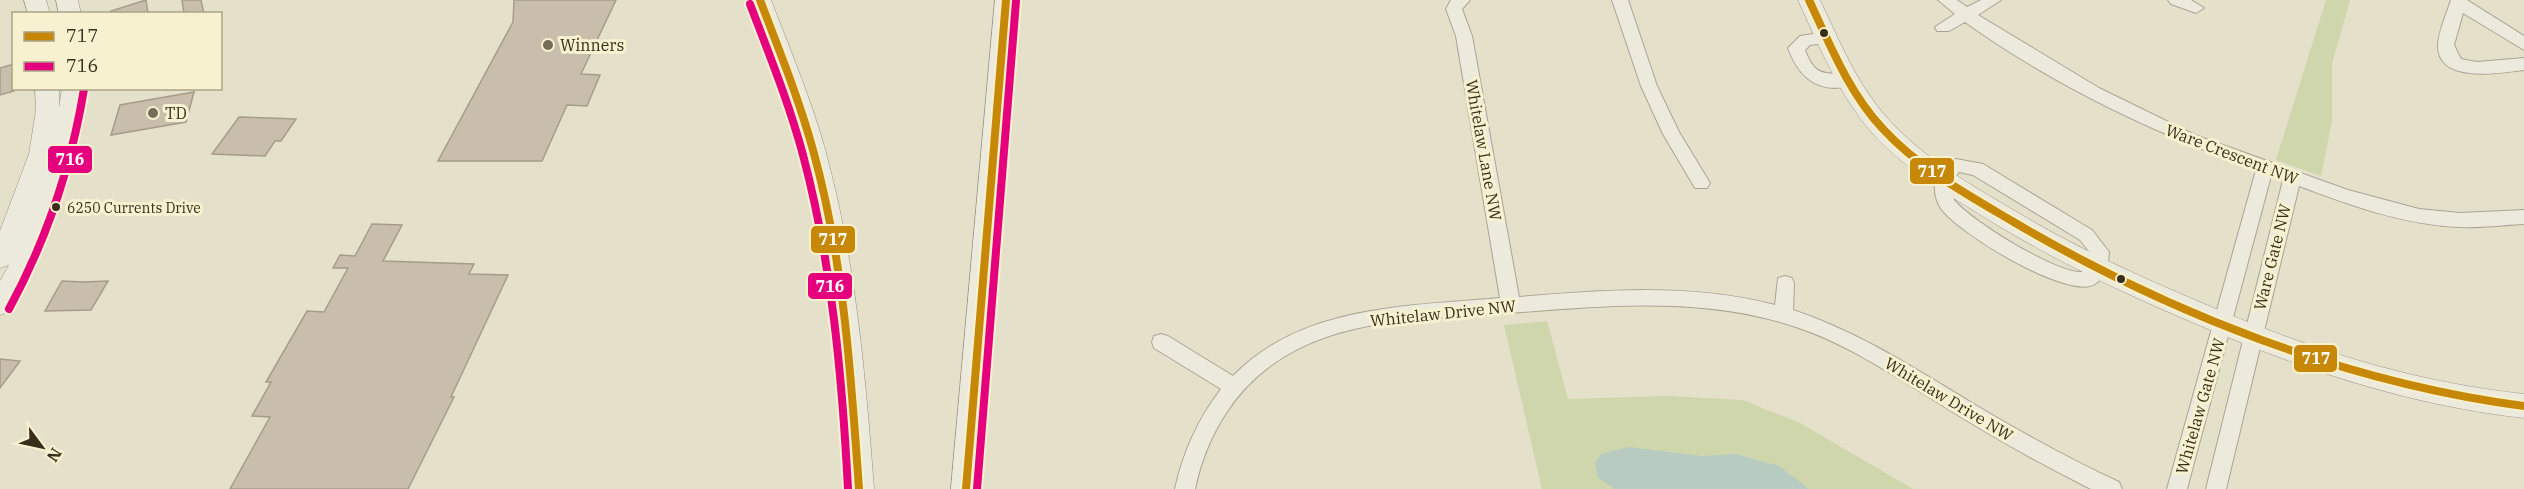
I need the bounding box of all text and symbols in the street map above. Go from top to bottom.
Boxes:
legend [12,12,222,90]
text: 717 [66,24,98,47]
unlabelled marker [1818,27,1830,39]
place label: Winners [560,35,624,55]
marker: Winners [541,38,555,52]
text: 716 [66,54,98,77]
street label: Whitelaw Lane NW [1462,78,1506,223]
place label: TD [165,103,187,123]
marker: TD [146,106,160,120]
street label: Ware Crescent NW [2163,119,2302,189]
line badge: 716 [47,145,93,174]
text: 716 [56,149,84,169]
line badge: 717 [1909,157,1955,185]
text: 717 [1918,161,1946,181]
place label: 6250 Currents Drive [67,199,201,217]
marker: 6250 Currents Drive [50,201,62,213]
street label: Ware Gate NW [2249,201,2295,312]
line badge: 717 [810,225,856,254]
text: 717 [819,229,847,249]
line badge: 716 [807,272,853,300]
unlabelled marker [2115,273,2127,285]
text: 716 [816,276,844,296]
street label: Whitelaw Drive NW [1369,295,1517,331]
street label: Whitelaw Gate NW [2171,335,2229,476]
line badge: 717 [2293,344,2338,373]
text: 717 [2302,348,2330,368]
street label: Whitelaw Drive NW [1881,353,2017,446]
north arrow [12,417,72,477]
text: N [43,444,66,466]

